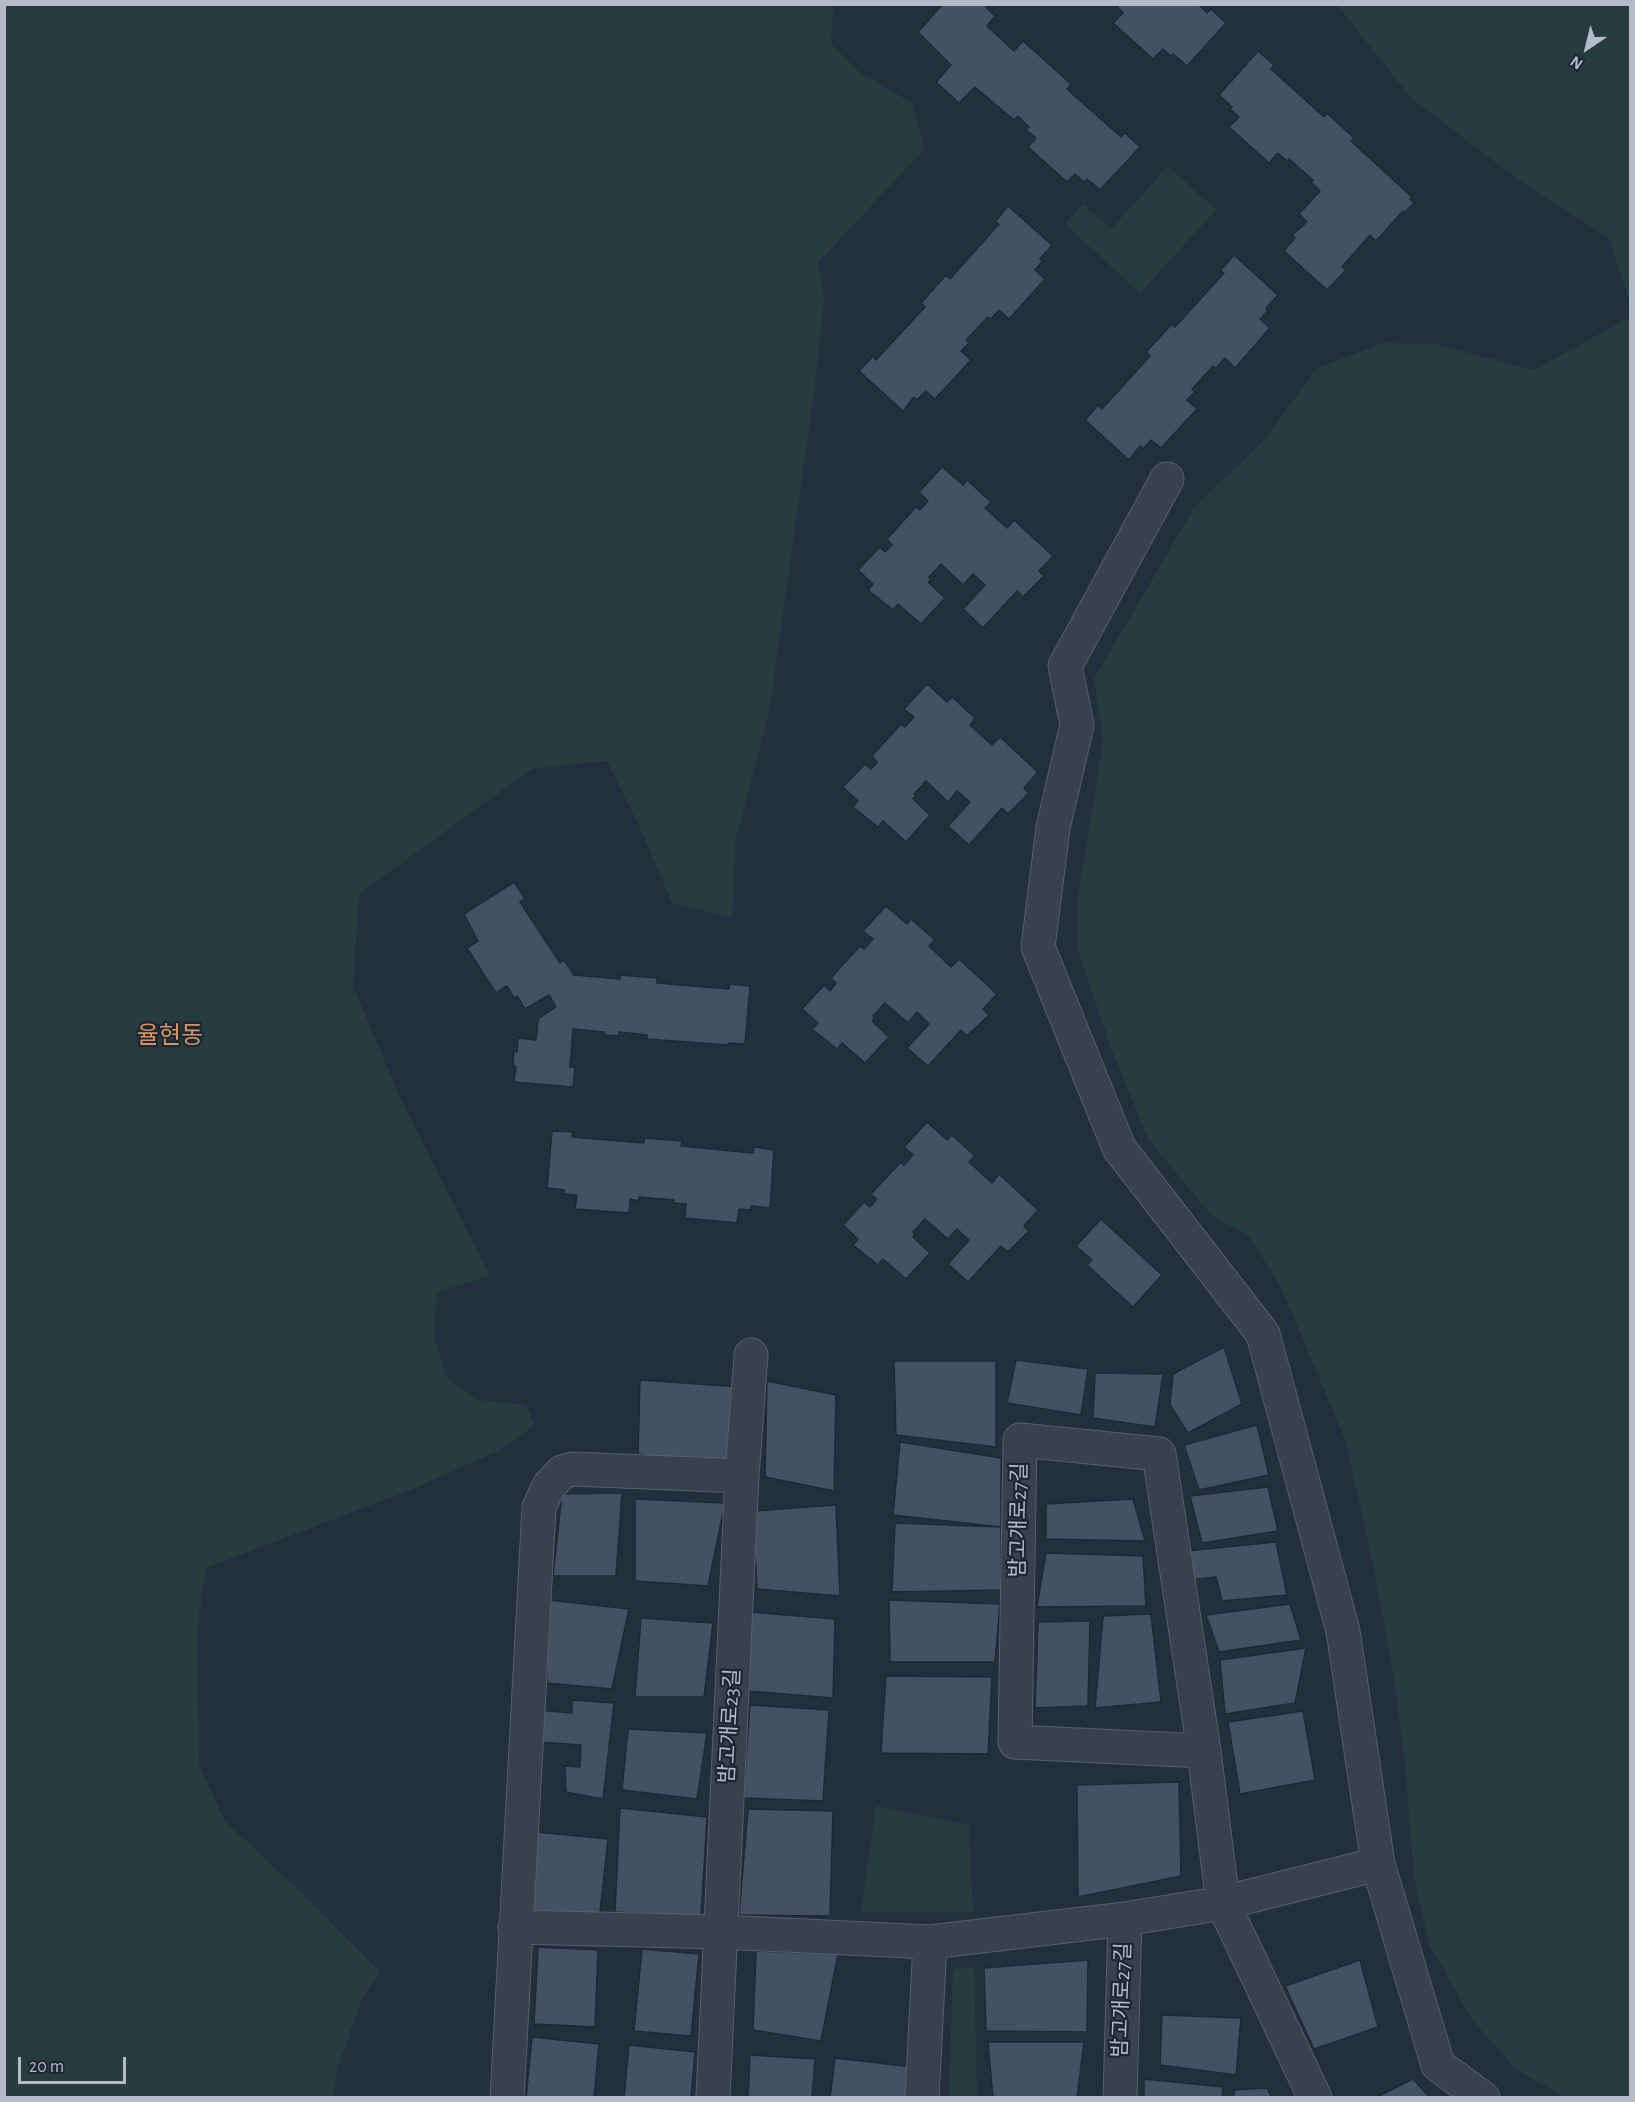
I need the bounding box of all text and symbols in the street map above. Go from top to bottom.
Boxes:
north arrow [1557,18,1617,78]
text: N [1568,53,1586,72]
district label: 율현동 [137,1022,203,1050]
street label: 밤고개로27길 [1005,1462,1033,1578]
street label: 밤고개로23길 [714,1668,746,1784]
street label: 밤고개로27길 [1107,1942,1137,2058]
scale bar [21,2045,129,2083]
text: 20 m [29,2058,64,2076]

